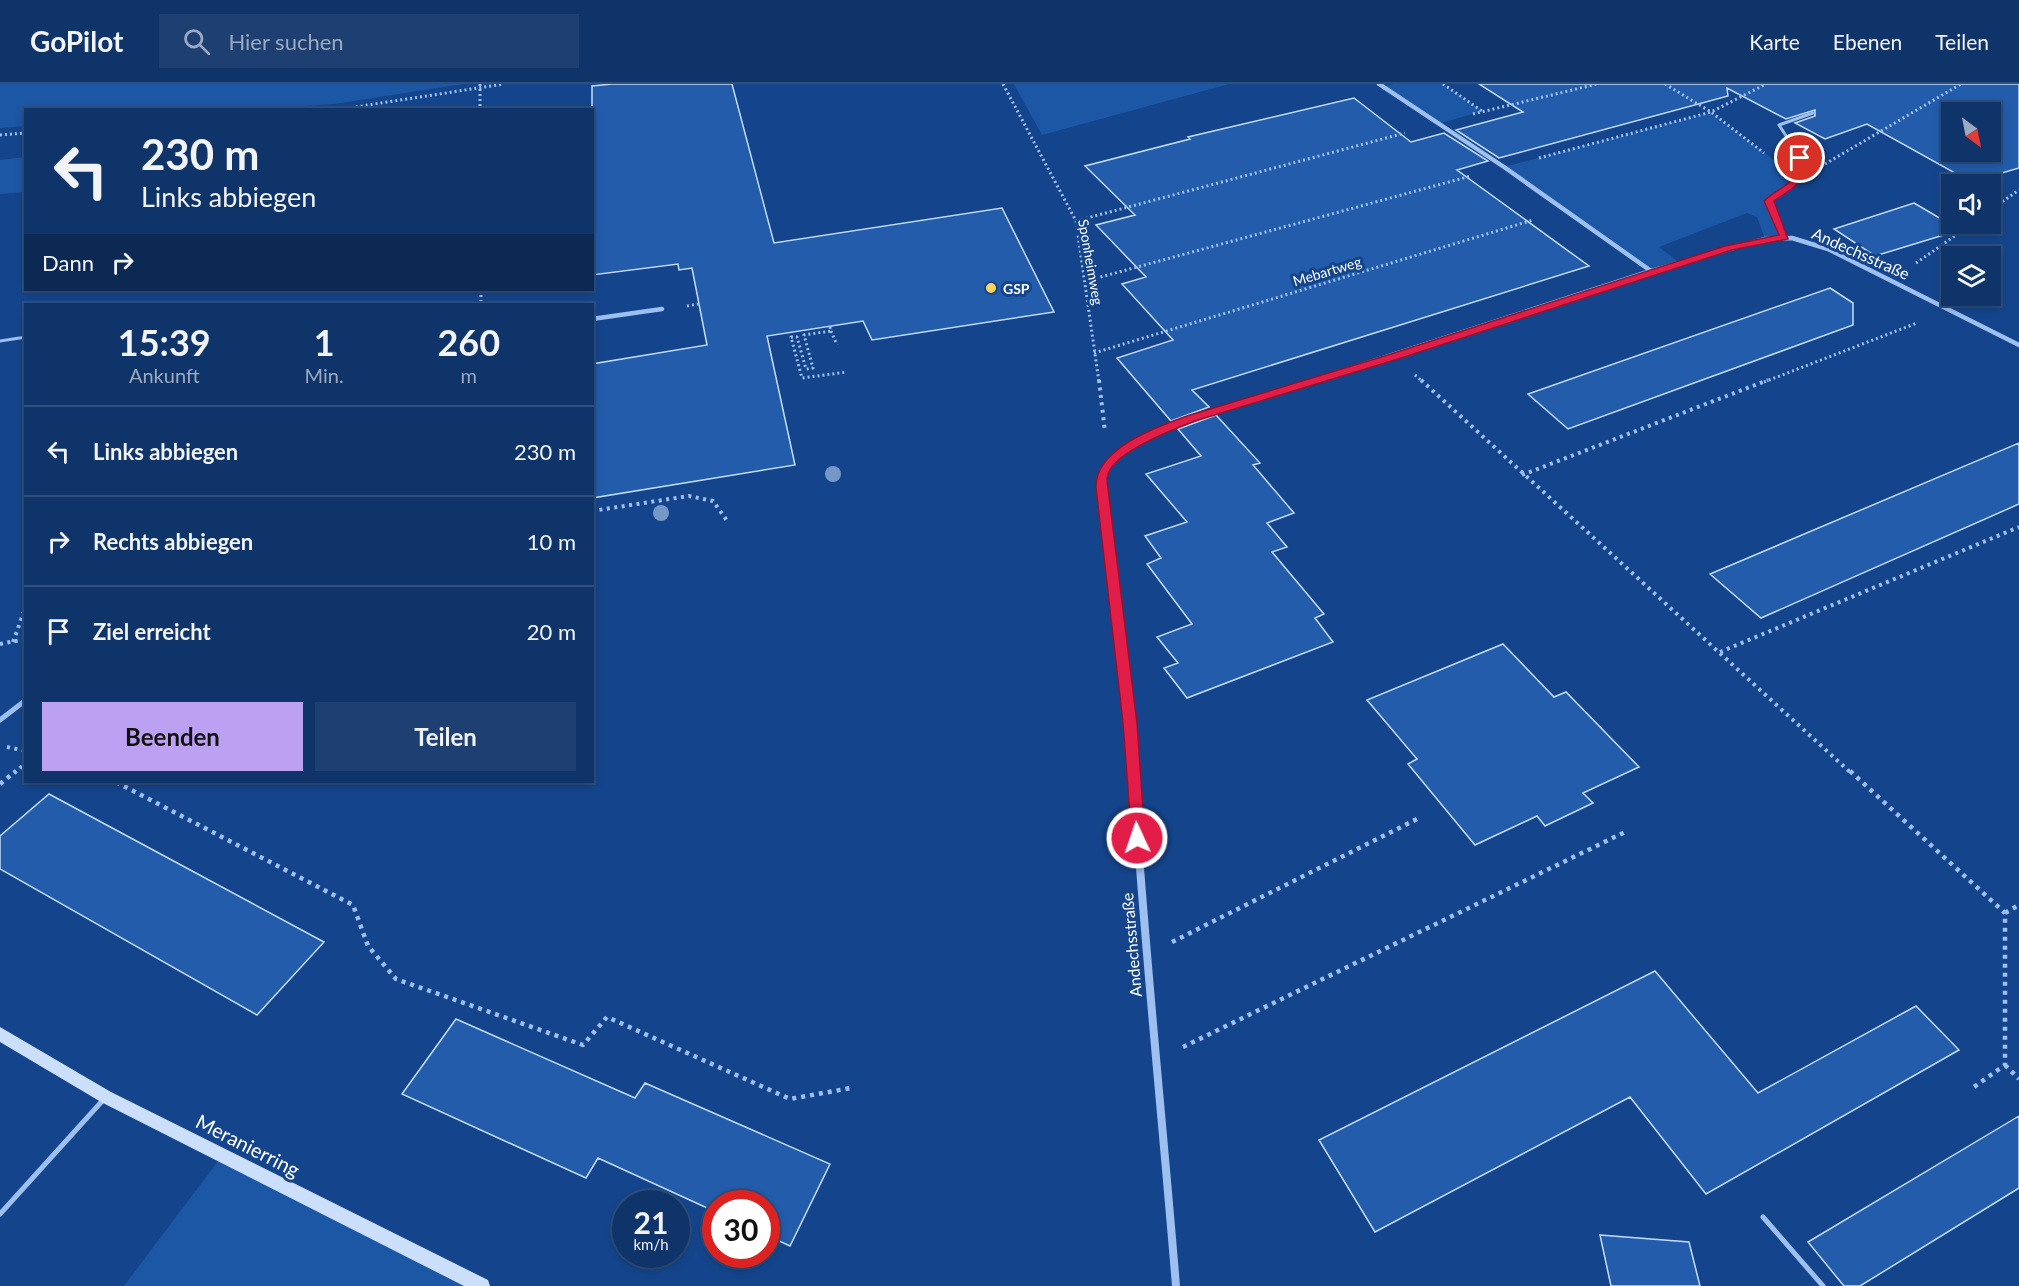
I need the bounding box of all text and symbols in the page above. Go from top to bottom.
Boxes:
search box [159,14,579,68]
text: GoPilot [30,24,123,58]
icon: search [180,25,213,58]
text: Hier suchen [228,28,344,55]
text: Karte [1749,29,1800,54]
text: Ebenen [1833,29,1902,54]
text: Teilen [1935,29,1989,54]
north arrow [1941,102,2001,162]
map controls [1941,102,2001,306]
text: 230 m [141,129,259,179]
icon: left [42,132,120,210]
pin [1774,132,1825,183]
icon: arrive [1783,141,1816,174]
button: sound [1941,174,2001,234]
text: Links abbiegen [141,180,316,213]
street label: Sponheimweg [1075,218,1107,306]
street label: Andechsstraße [1809,223,1913,283]
icon: right [106,246,139,279]
button: layers [1941,246,2001,306]
text: Dann [42,249,94,276]
street label: Mebartweg [1291,253,1363,289]
place label: GSP [1003,280,1030,297]
marker: GSP [984,281,998,295]
text: 15:39 [118,320,211,364]
text: 1 [314,320,335,364]
text: 260 [437,320,500,364]
text: Ankunft [129,363,200,387]
text: Min. [305,363,344,387]
text: m [461,363,477,387]
icon: left [42,435,75,468]
text: Links abbiegen [93,438,238,465]
text: 230 m [514,438,576,465]
icon: right [42,525,75,558]
text: Rechts abbiegen [93,528,253,555]
text: 10 m [527,528,576,555]
icon: arrive [42,615,75,648]
text: Ziel erreicht [93,618,211,645]
text: 20 m [527,618,576,645]
button: Beenden [42,702,303,771]
button: Teilen [315,702,576,771]
position arrow [1105,806,1169,870]
street label: Andechsstraße [1117,892,1145,998]
street label: Meranierring [192,1109,304,1181]
speed limit sign: 30 [702,1190,780,1268]
text: 21 [634,1204,668,1240]
text: km/h [633,1235,669,1253]

